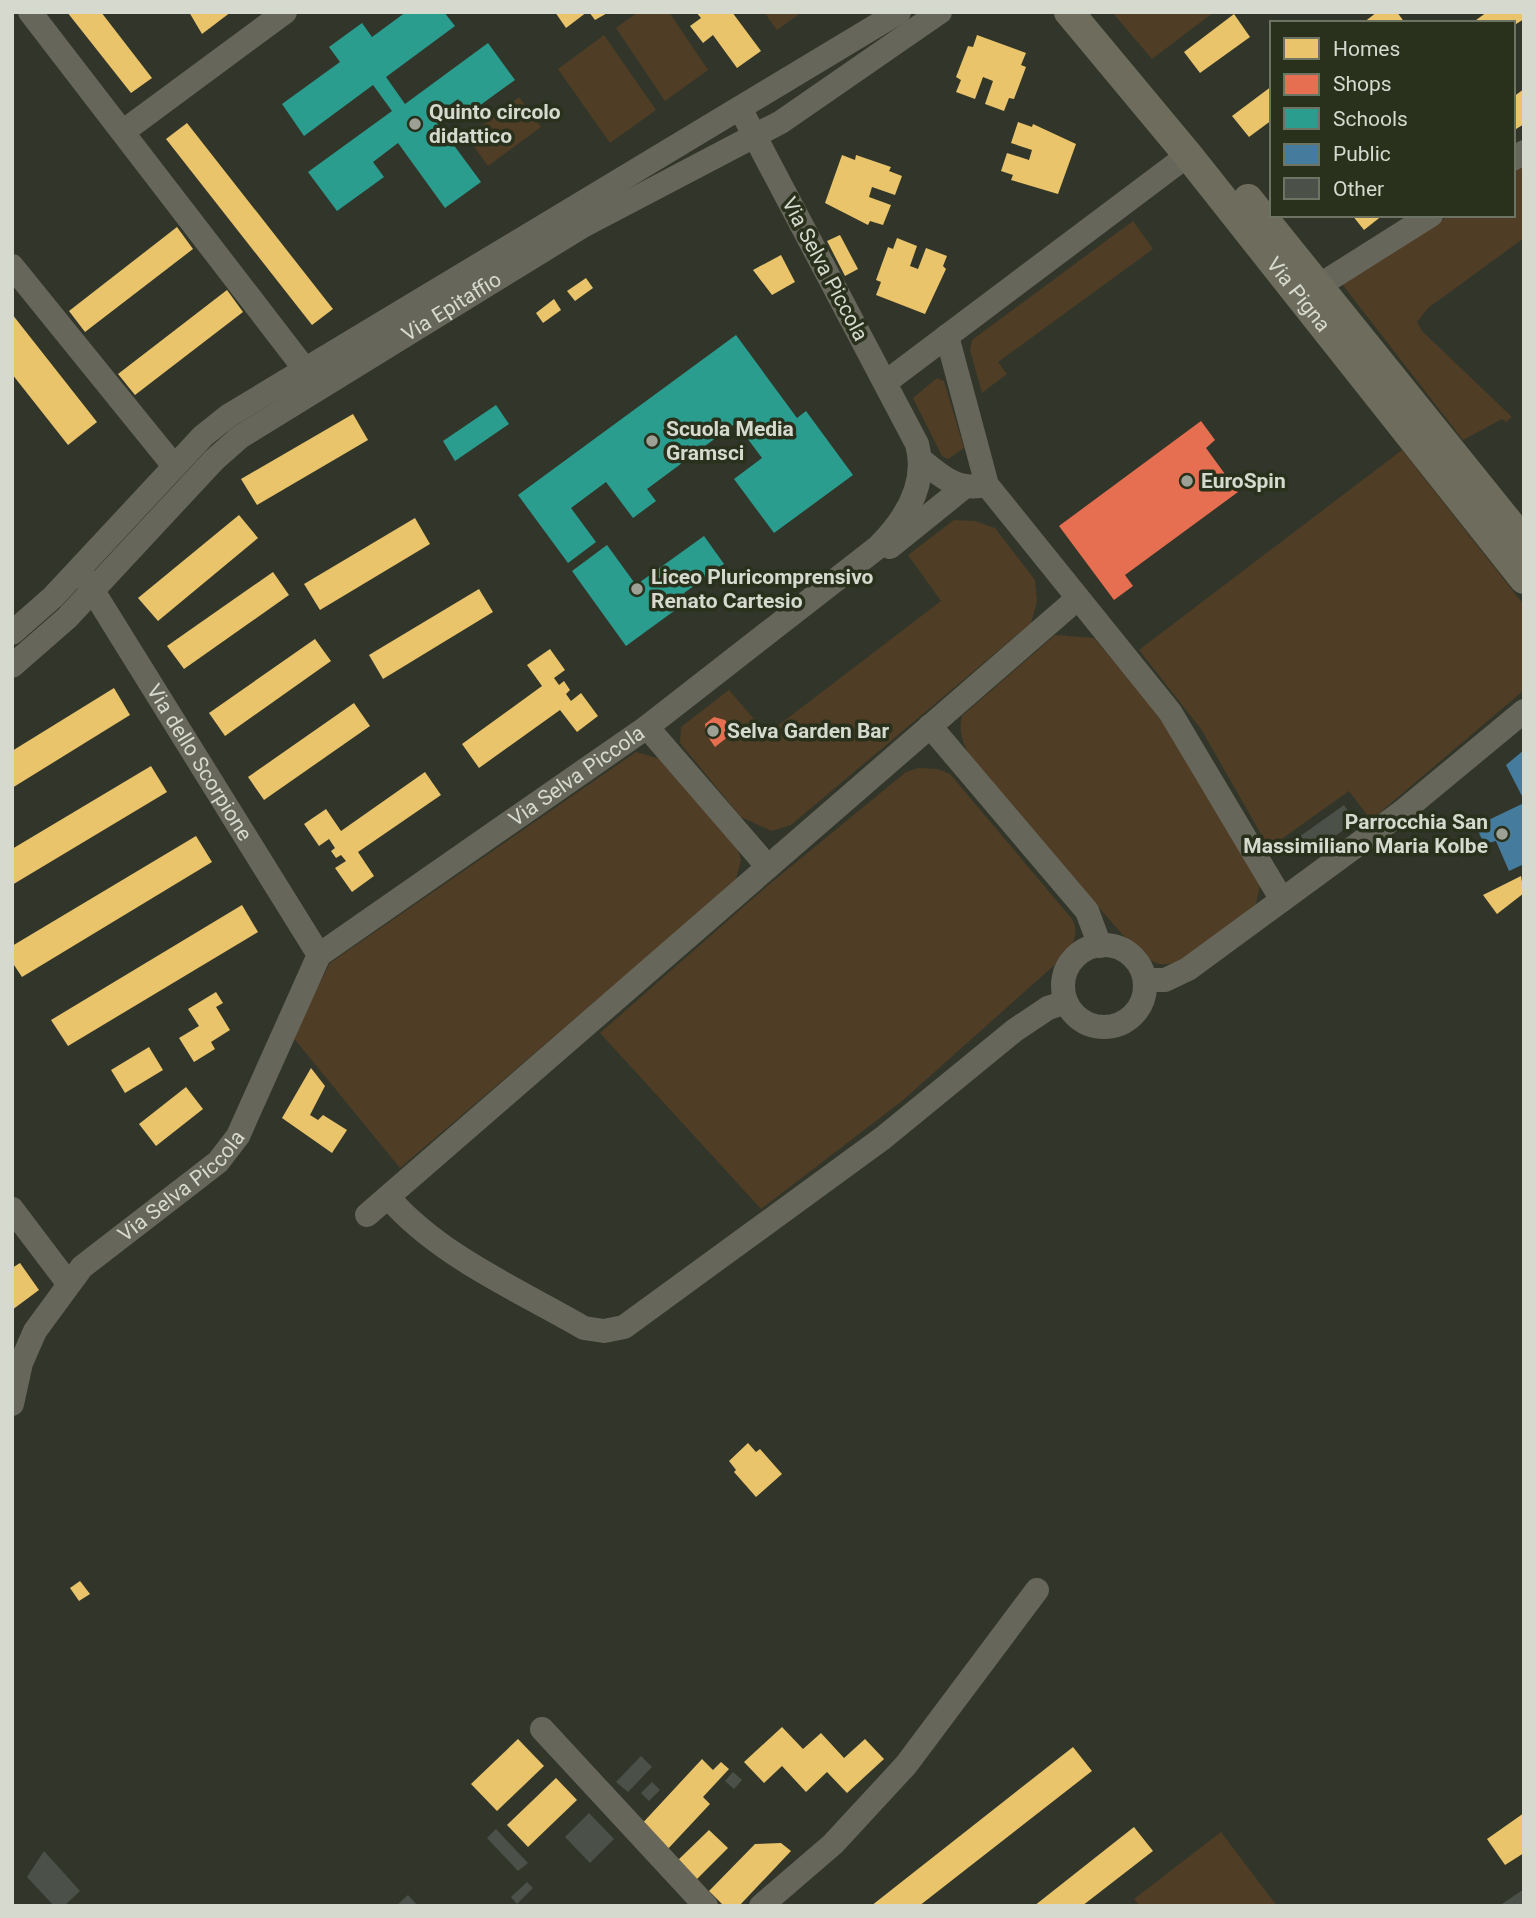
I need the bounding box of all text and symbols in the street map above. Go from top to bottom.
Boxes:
legend [1270,21,1515,217]
text: Homes [1333,37,1400,61]
text: Shops [1333,72,1392,96]
place label: Quinto circolo didattico [429,100,561,148]
text: Schools [1333,107,1408,131]
marker: Quinto circolo didattico [407,116,423,132]
text: Public [1333,142,1391,166]
text: Other [1333,177,1384,201]
street label: Via Selva Piccola [777,193,873,345]
street label: Via Pigna [1262,252,1335,337]
street label: Via Epitaffio [398,267,506,346]
place label: Scuola Media Gramsci [666,417,794,465]
marker: Scuola Media Gramsci [644,433,660,449]
place label: EuroSpin [1201,469,1286,493]
marker: EuroSpin [1179,473,1195,489]
place label: Liceo Pluricomprensivo Renato Cartesio [651,565,874,613]
marker: Liceo Pluricomprensivo Renato Cartesio [629,581,645,597]
street label: Via dello Scorpione [142,680,257,845]
place label: Selva Garden Bar [727,719,890,743]
street label: Via Selva Piccola [504,721,649,831]
marker: Selva Garden Bar [705,723,721,739]
place label: Parrocchia San Massimiliano Maria Kolbe [1243,810,1488,858]
marker: Parrocchia San Massimiliano Maria Kolbe [1494,826,1510,842]
street label: Via Selva Piccola [113,1126,250,1247]

